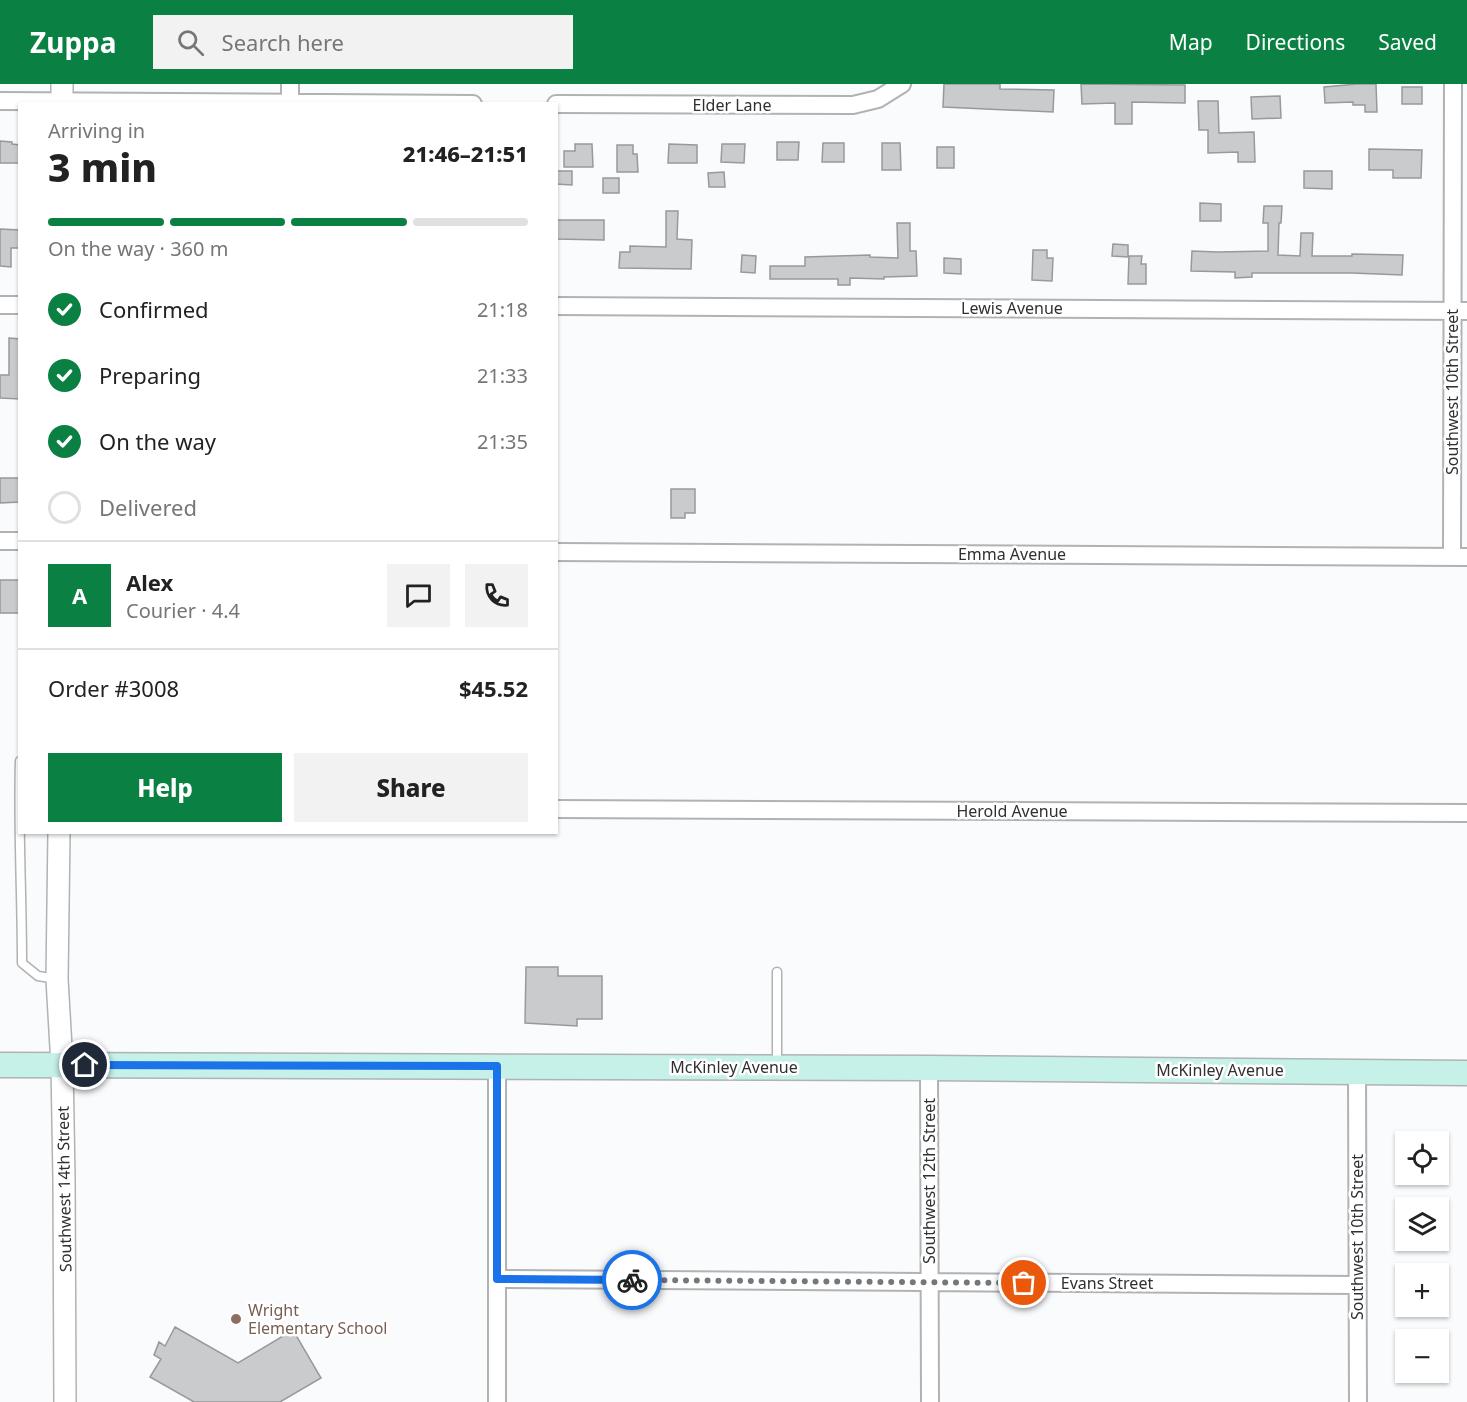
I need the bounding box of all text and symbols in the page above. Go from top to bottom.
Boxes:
search box [153,15,573,69]
text: Zuppa [30,23,117,61]
icon: search [174,26,207,59]
text: Search here [222,27,344,57]
text: Map [1169,28,1213,56]
text: Directions [1246,28,1345,56]
text: Saved [1378,28,1437,56]
street label: Elder Lane [693,94,771,116]
text: Arriving in [48,117,145,144]
text: 21:46–21:51 [403,138,528,168]
text: 3 min [48,140,157,193]
text: On the way · 360 m [48,235,228,262]
icon: check [48,293,81,326]
text: Confirmed [99,294,209,324]
text: 21:18 [477,296,528,323]
street label: Lewis Avenue [961,297,1063,319]
street label: Southwest 10th Street [1441,309,1463,475]
icon: check [48,359,81,392]
text: Preparing [99,360,201,390]
text: 21:33 [477,362,528,389]
icon: check [48,425,81,458]
text: On the way [99,426,216,456]
text: 21:35 [477,428,528,455]
text: Delivered [99,492,197,522]
street label: Emma Avenue [958,543,1066,565]
button: chat [387,564,450,627]
button: phone [465,564,528,627]
text: Alex [126,567,173,597]
text: A [72,580,87,610]
text: Courier · 4.4 [126,597,240,624]
text: Order #3008 [48,673,179,703]
text: $45.52 [459,673,528,703]
button: Help [48,753,282,822]
button: Share [294,753,528,822]
street label: Herold Avenue [956,800,1068,822]
pin [59,1039,110,1090]
icon: home [68,1048,101,1081]
street label: McKinley Avenue [670,1056,798,1078]
street label: McKinley Avenue [1156,1059,1284,1081]
street label: Southwest 12th Street [918,1098,940,1264]
street label: Southwest 14th Street [52,1106,76,1272]
map controls [1395,1131,1449,1383]
button: locate [1395,1131,1449,1185]
street label: Southwest 10th Street [1346,1154,1368,1320]
button: layers [1395,1197,1449,1251]
courier [602,1250,662,1310]
pin [998,1257,1049,1308]
button: + [1395,1263,1449,1317]
icon: bike [616,1264,649,1297]
icon: bag [1007,1266,1040,1299]
street label: Evans Street [1061,1272,1153,1294]
place label: Wright Elementary School [248,1299,387,1339]
marker: Wright Elementary School [229,1312,243,1326]
button: − [1395,1329,1449,1383]

